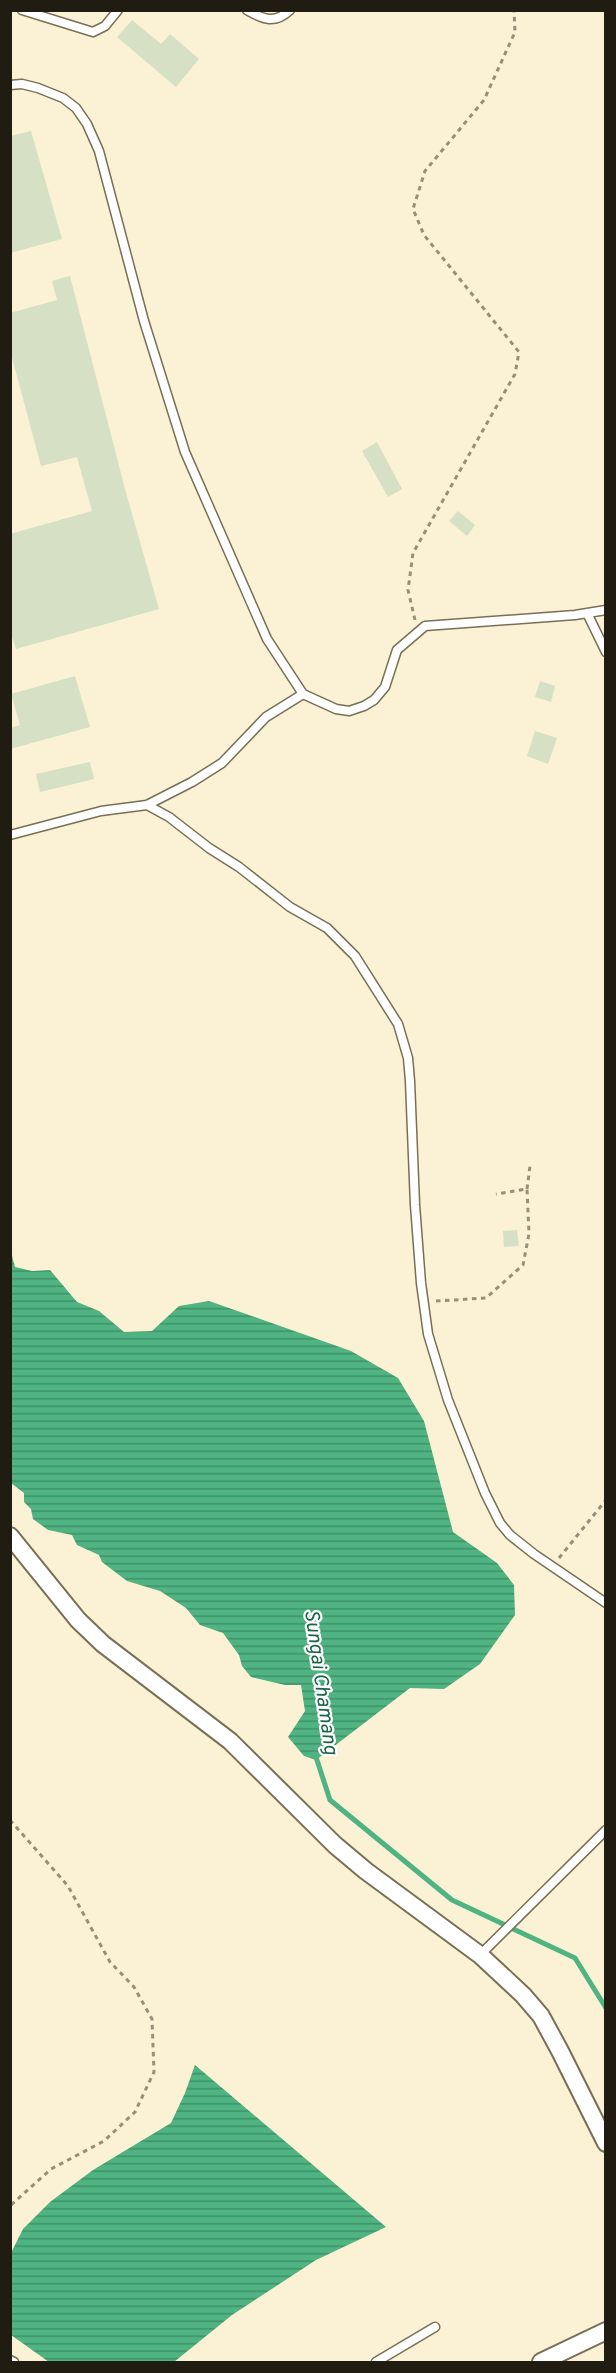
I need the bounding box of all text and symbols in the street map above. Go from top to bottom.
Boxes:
water label: Sungai Chamang [297,1608,343,1758]

